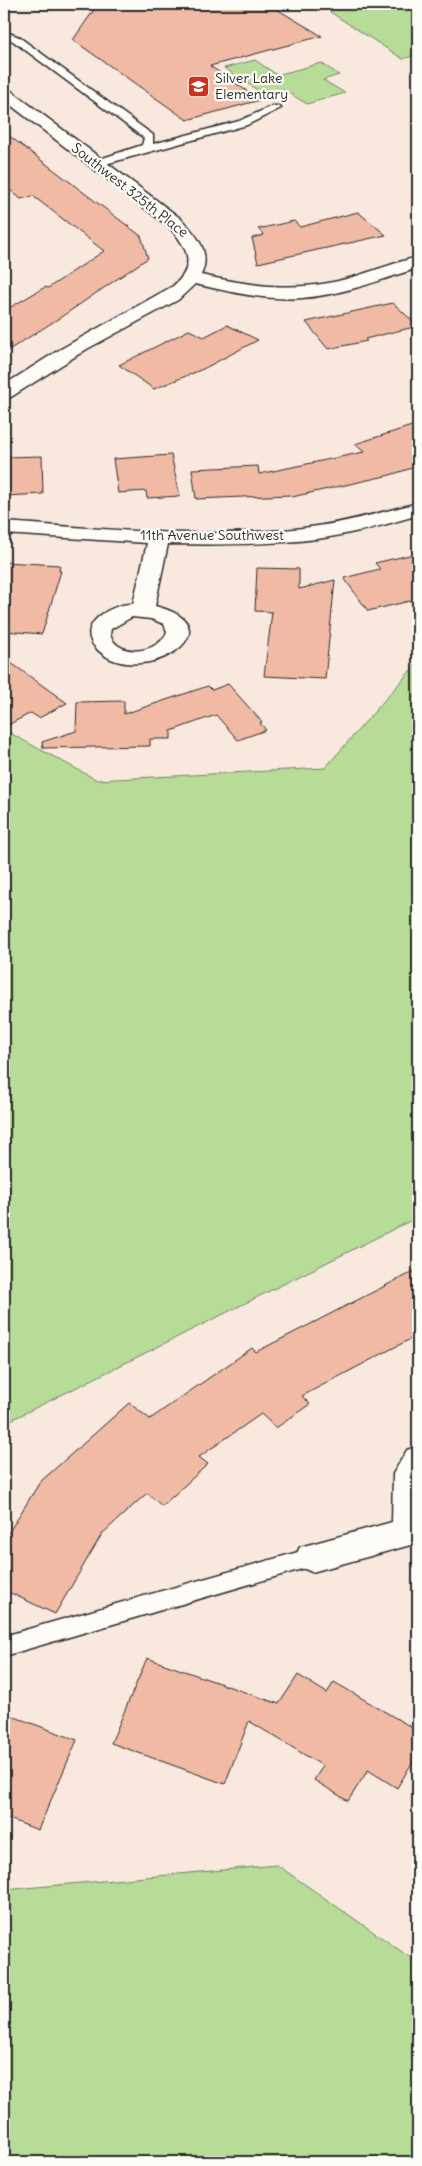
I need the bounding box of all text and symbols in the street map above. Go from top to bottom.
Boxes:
place label: Silver Lake Elementary [215,69,288,103]
school or university icon: Silver Lake Elementary [187,74,211,98]
street label: Southwest 325th Place [68,139,192,241]
street label: 11th Avenue Southwest [140,526,284,544]

